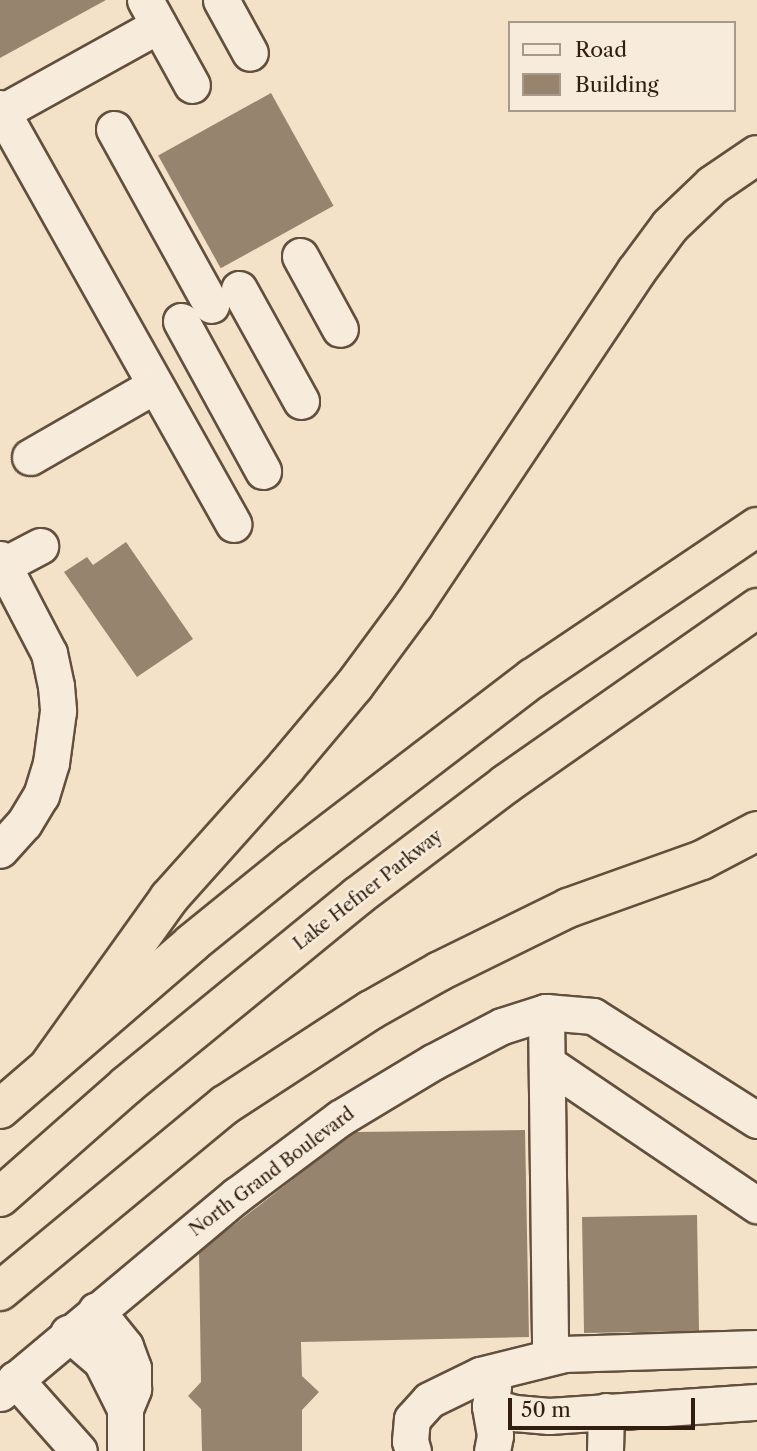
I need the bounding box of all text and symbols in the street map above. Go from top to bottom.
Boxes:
legend [508,21,736,112]
text: Road [575,37,627,62]
text: Building [575,72,659,97]
street label: Lake Hefner Parkway [289,825,447,955]
street label: North Grand Boulevard [185,1103,359,1241]
scale bar [512,1384,699,1428]
text: 50 m [521,1397,571,1422]

